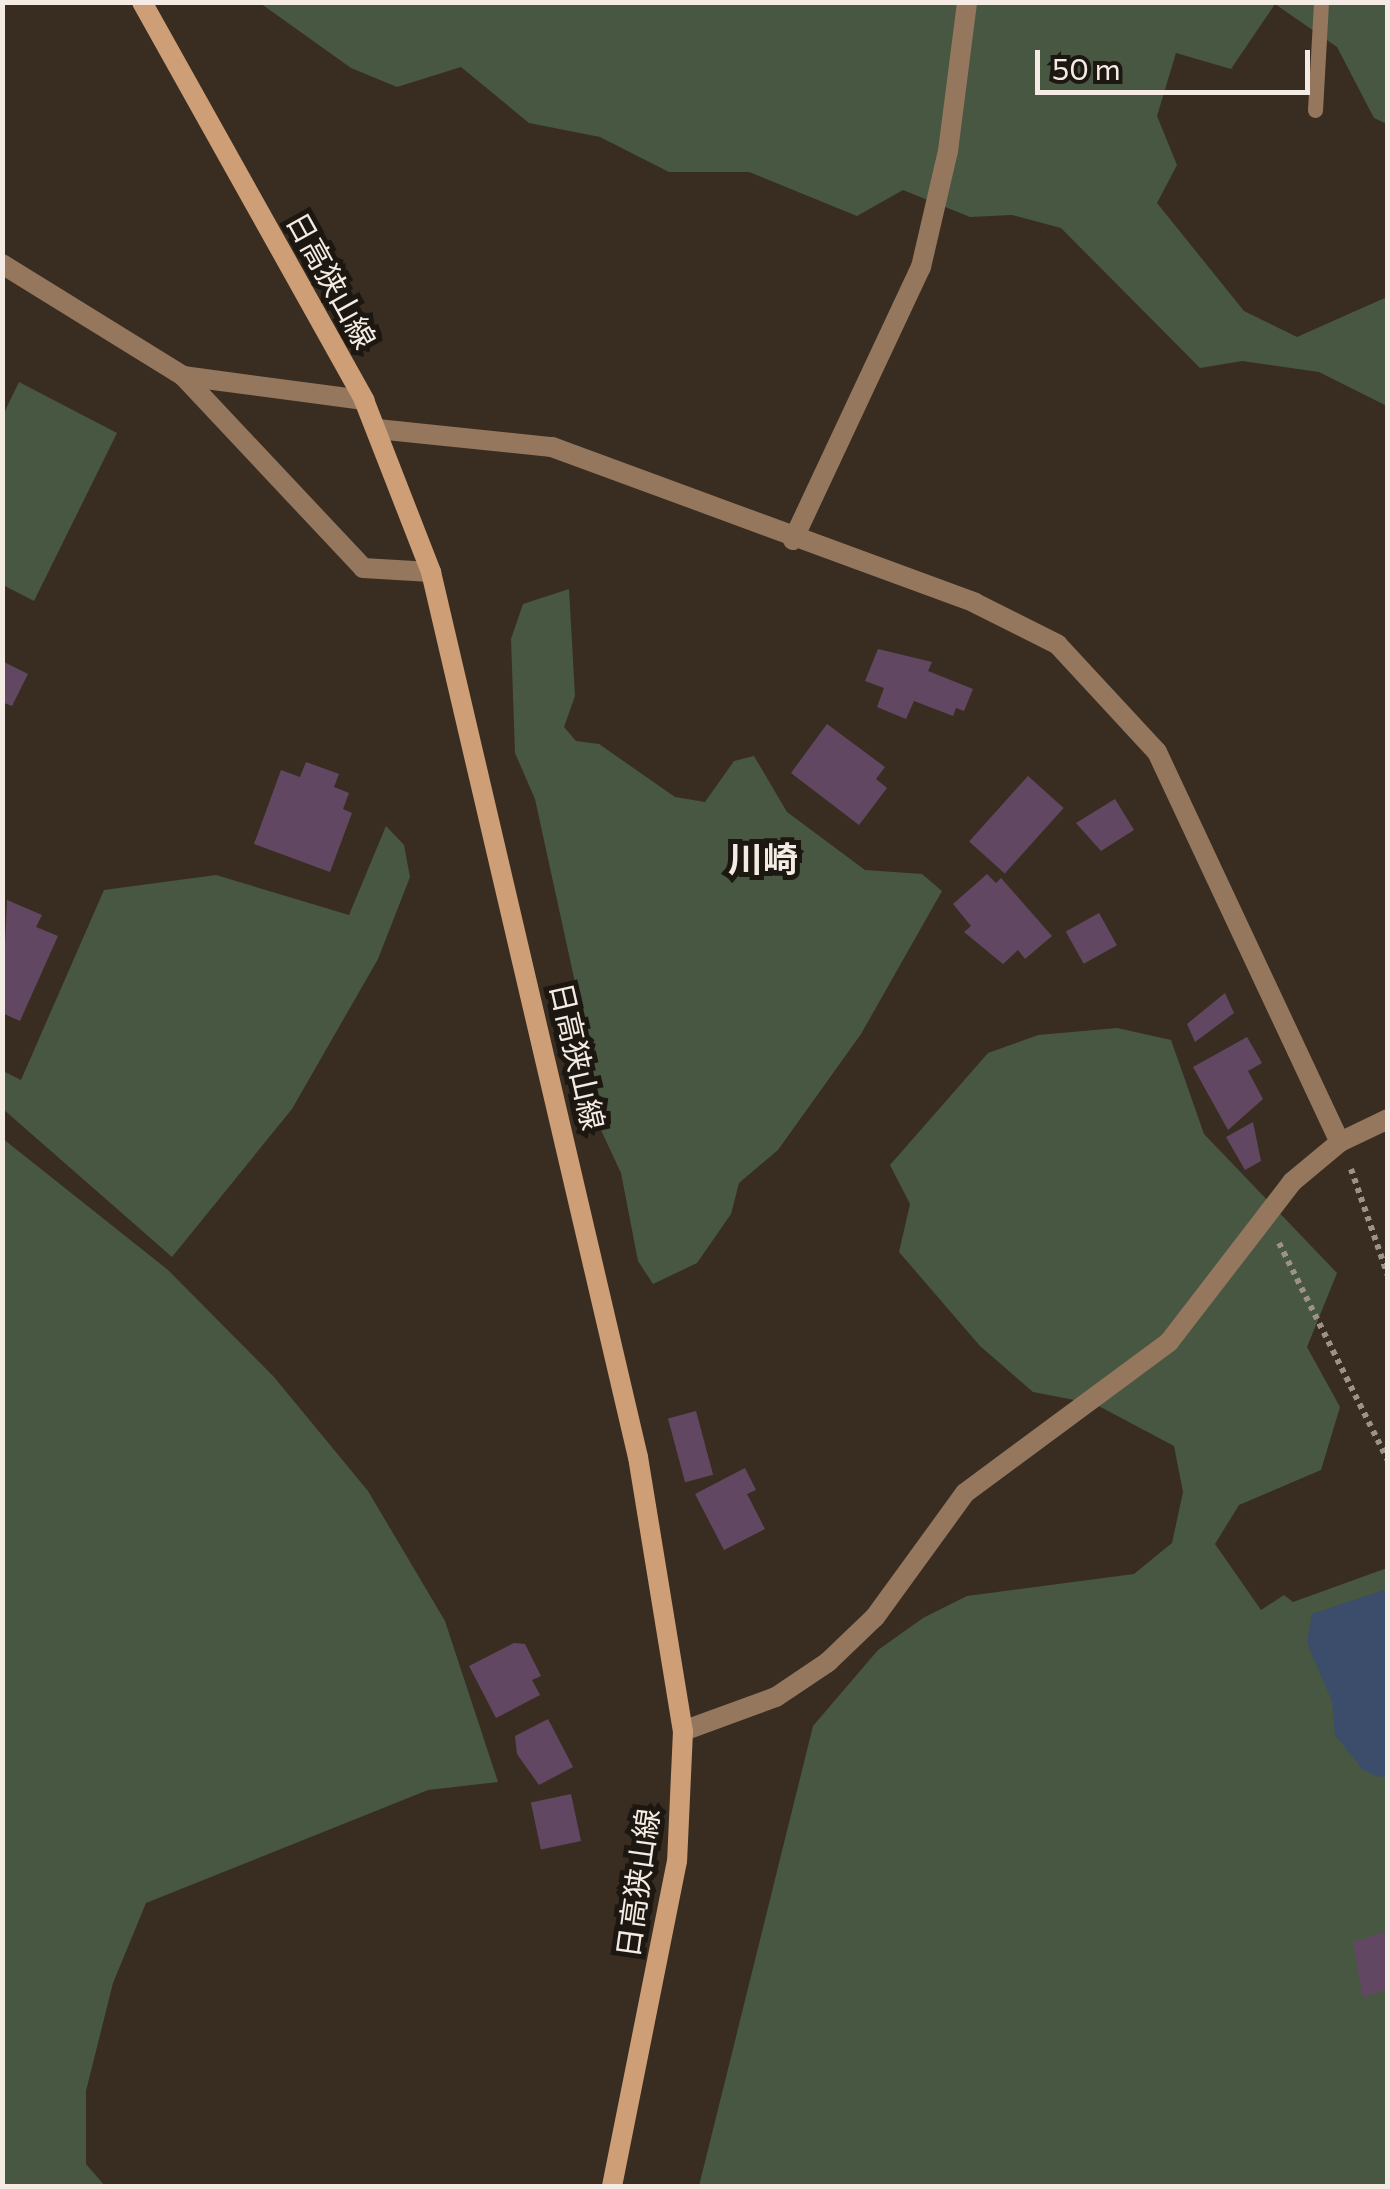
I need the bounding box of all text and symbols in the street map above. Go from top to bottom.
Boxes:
scale bar [1040,30,1315,92]
text: 50 m [1052,49,1121,86]
street label: 日高狭山線 [280,206,384,354]
district label: 川崎 [728,837,798,879]
street label: 日高狭山線 [544,979,612,1133]
street label: 日高狭山線 [609,1806,665,1960]

